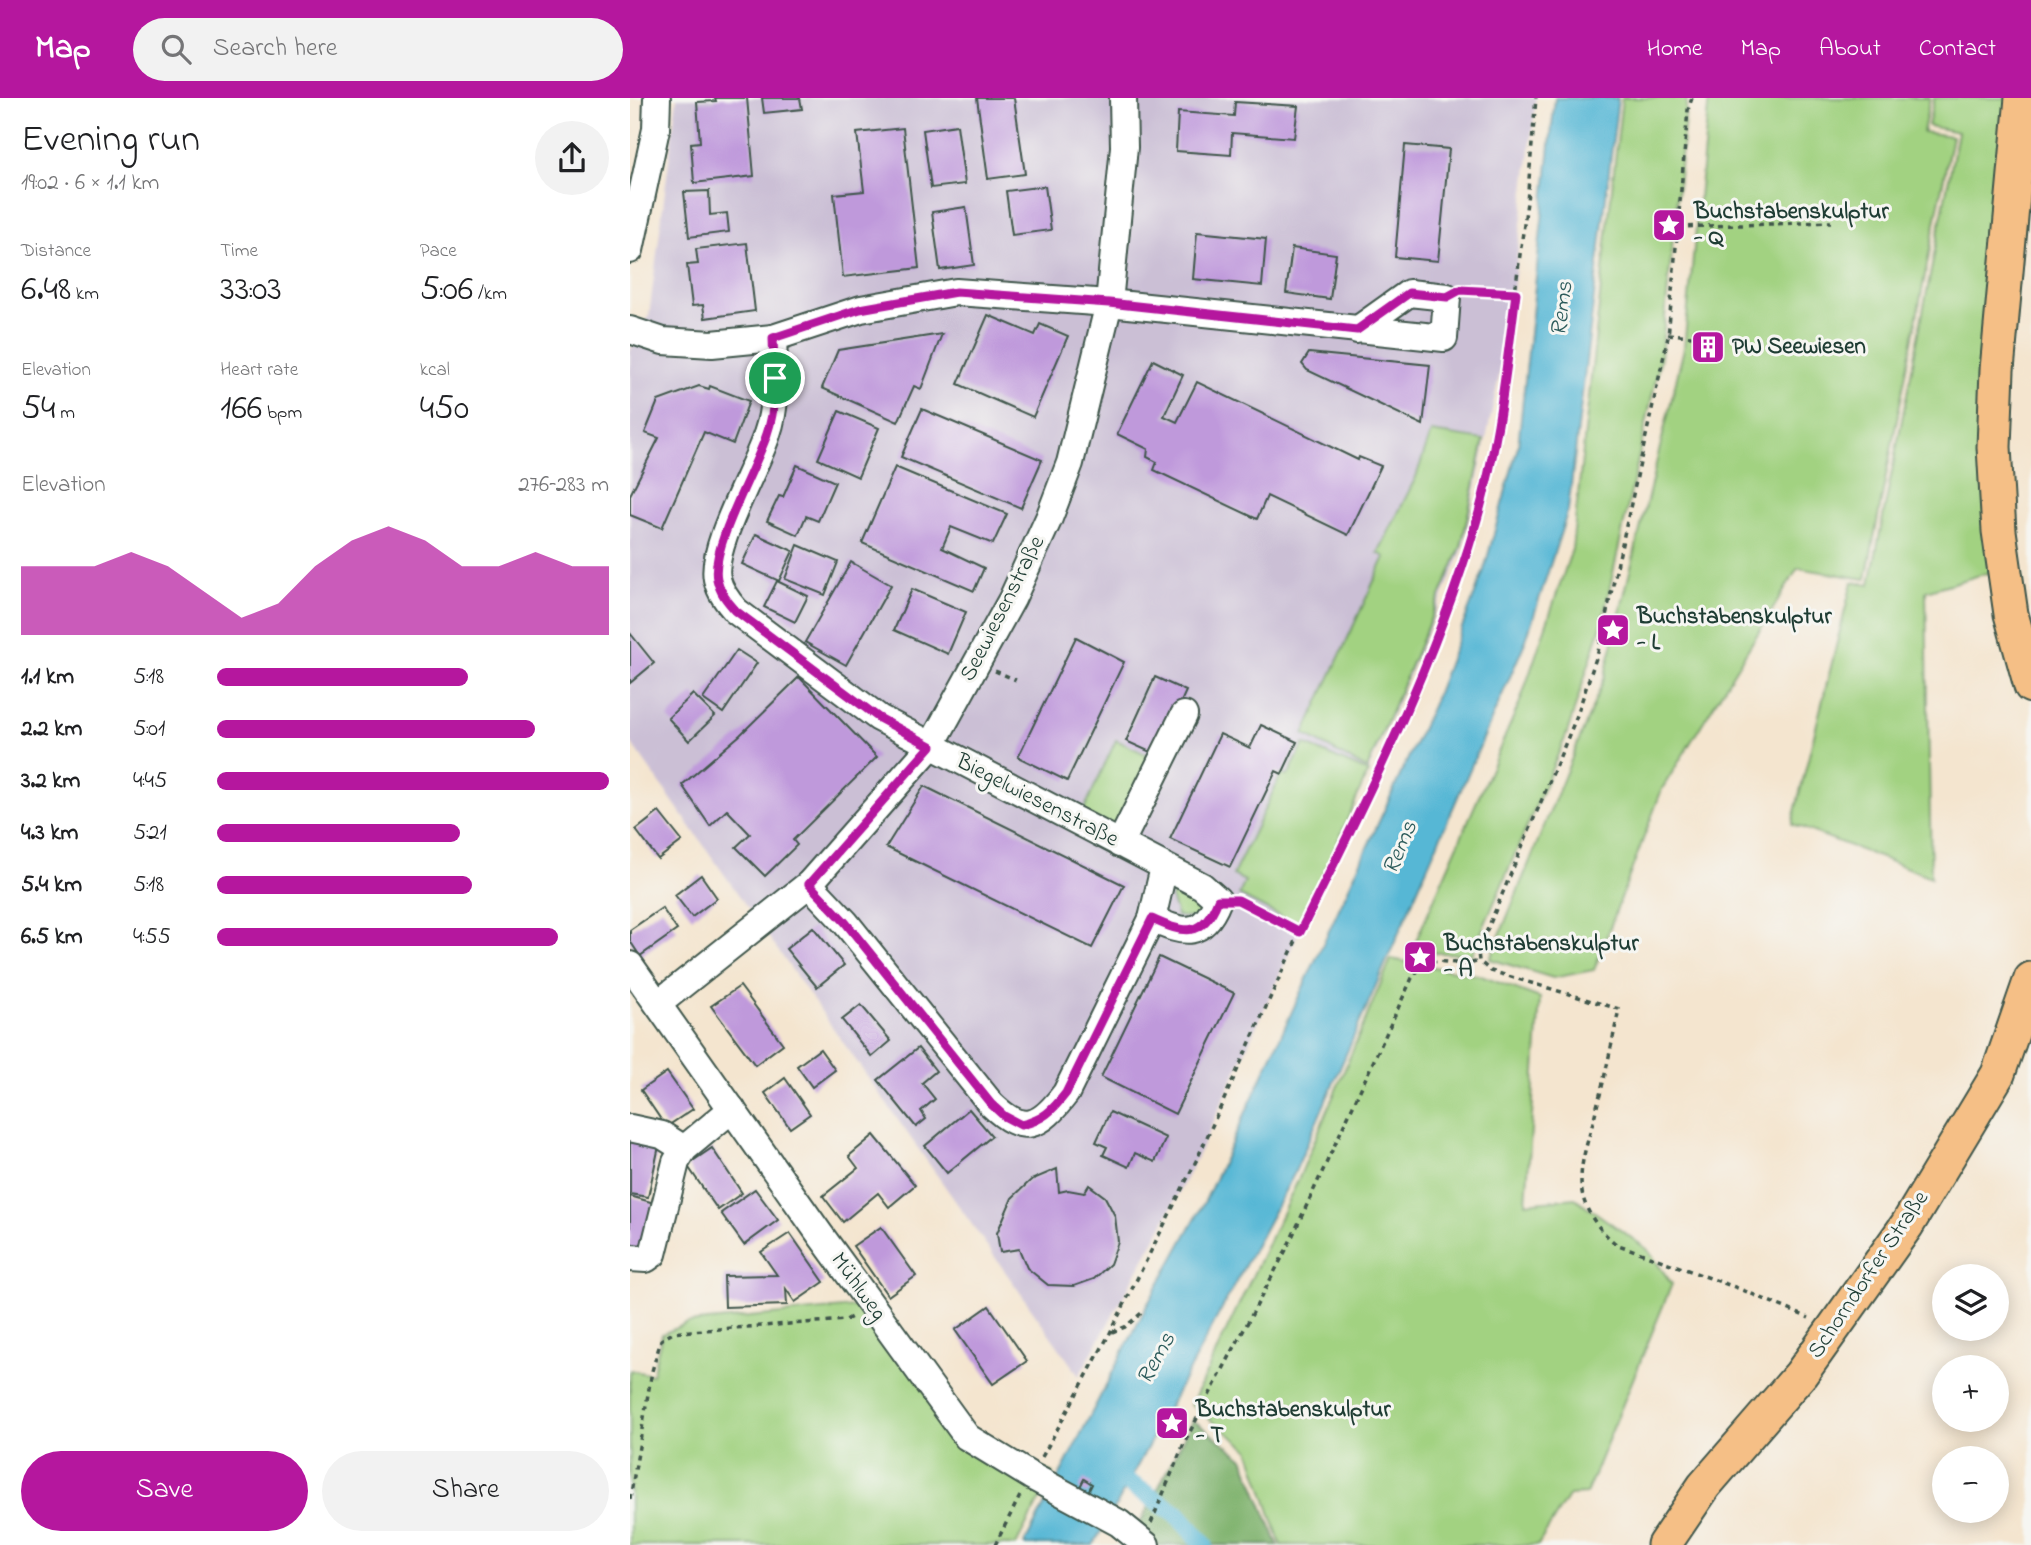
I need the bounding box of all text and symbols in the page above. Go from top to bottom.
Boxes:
search box [133,18,623,81]
text: Map [35,25,91,73]
icon: search [157,30,195,68]
text: Search here [213,30,337,68]
text: Home [1647,32,1703,67]
text: Map [1741,32,1781,67]
text: About [1819,32,1881,67]
text: Contact [1919,32,1996,67]
text: Evening run [21,113,200,169]
button: share [535,121,609,195]
text: 19:02 · 6 × 1.1 km [21,167,159,200]
place label: Buchstabenskulptur - Q [1693,196,1889,255]
place icon: Buchstabenskulptur - Q [1650,206,1688,244]
text: Distance [21,238,91,265]
text: Time [220,238,258,265]
text: Pace [420,238,457,265]
text: 6.48 [21,265,71,316]
text: 33:03 [220,265,282,316]
text: 5:06 [420,265,473,316]
water label: Rems [1542,279,1584,338]
text: km [71,281,99,308]
text: /km [473,281,507,308]
building icon: PW Seewiesen [1689,328,1727,366]
place label: PW Seewiesen [1732,331,1866,364]
pin [745,348,805,408]
text: Elevation [21,357,91,384]
text: Heart rate [220,357,298,384]
text: kcal [420,357,450,384]
icon: arrive [756,359,794,397]
text: 54 [21,384,55,435]
text: 166 [220,384,262,435]
text: 450 [420,384,469,435]
text: m [55,400,75,427]
text: bpm [262,400,302,427]
text: Elevation [21,469,106,502]
text: 276–283 m [518,469,609,502]
street label: Seewiesenstraße [952,530,1054,688]
place label: Buchstabenskulptur - L [1636,601,1832,660]
place icon: Buchstabenskulptur - L [1594,611,1632,649]
text: 1.1 km [21,661,74,694]
text: 5:18 [133,661,164,694]
text: 2.2 km [21,713,82,746]
text: 5:01 [133,713,165,746]
street label: Biegelwiesenstraße [949,745,1125,857]
text: 3.2 km [21,765,80,798]
text: 4:45 [133,765,167,798]
water label: Rems [1374,815,1428,880]
text: 4.3 km [21,817,78,850]
text: 5:21 [133,817,167,850]
text: 5.4 km [21,869,82,902]
text: 5:18 [133,869,164,902]
text: 6.5 km [21,921,83,954]
text: 4:55 [133,921,171,954]
place label: Buchstabenskulptur - A [1443,928,1639,987]
place icon: Buchstabenskulptur - A [1401,938,1439,976]
street label: Schorndorfer Straße [1800,1184,1938,1366]
street label: Mühlweg [821,1246,894,1329]
map controls [1932,1264,2009,1523]
button: layers [1932,1264,2009,1341]
water label: Rems [1128,1326,1186,1391]
button: + [1932,1355,2009,1432]
place label: Buchstabenskulptur - T [1195,1394,1391,1453]
place icon: Buchstabenskulptur - T [1153,1404,1191,1442]
button: − [1932,1446,2009,1523]
button: Save [21,1451,308,1531]
button: Share [322,1451,609,1531]

